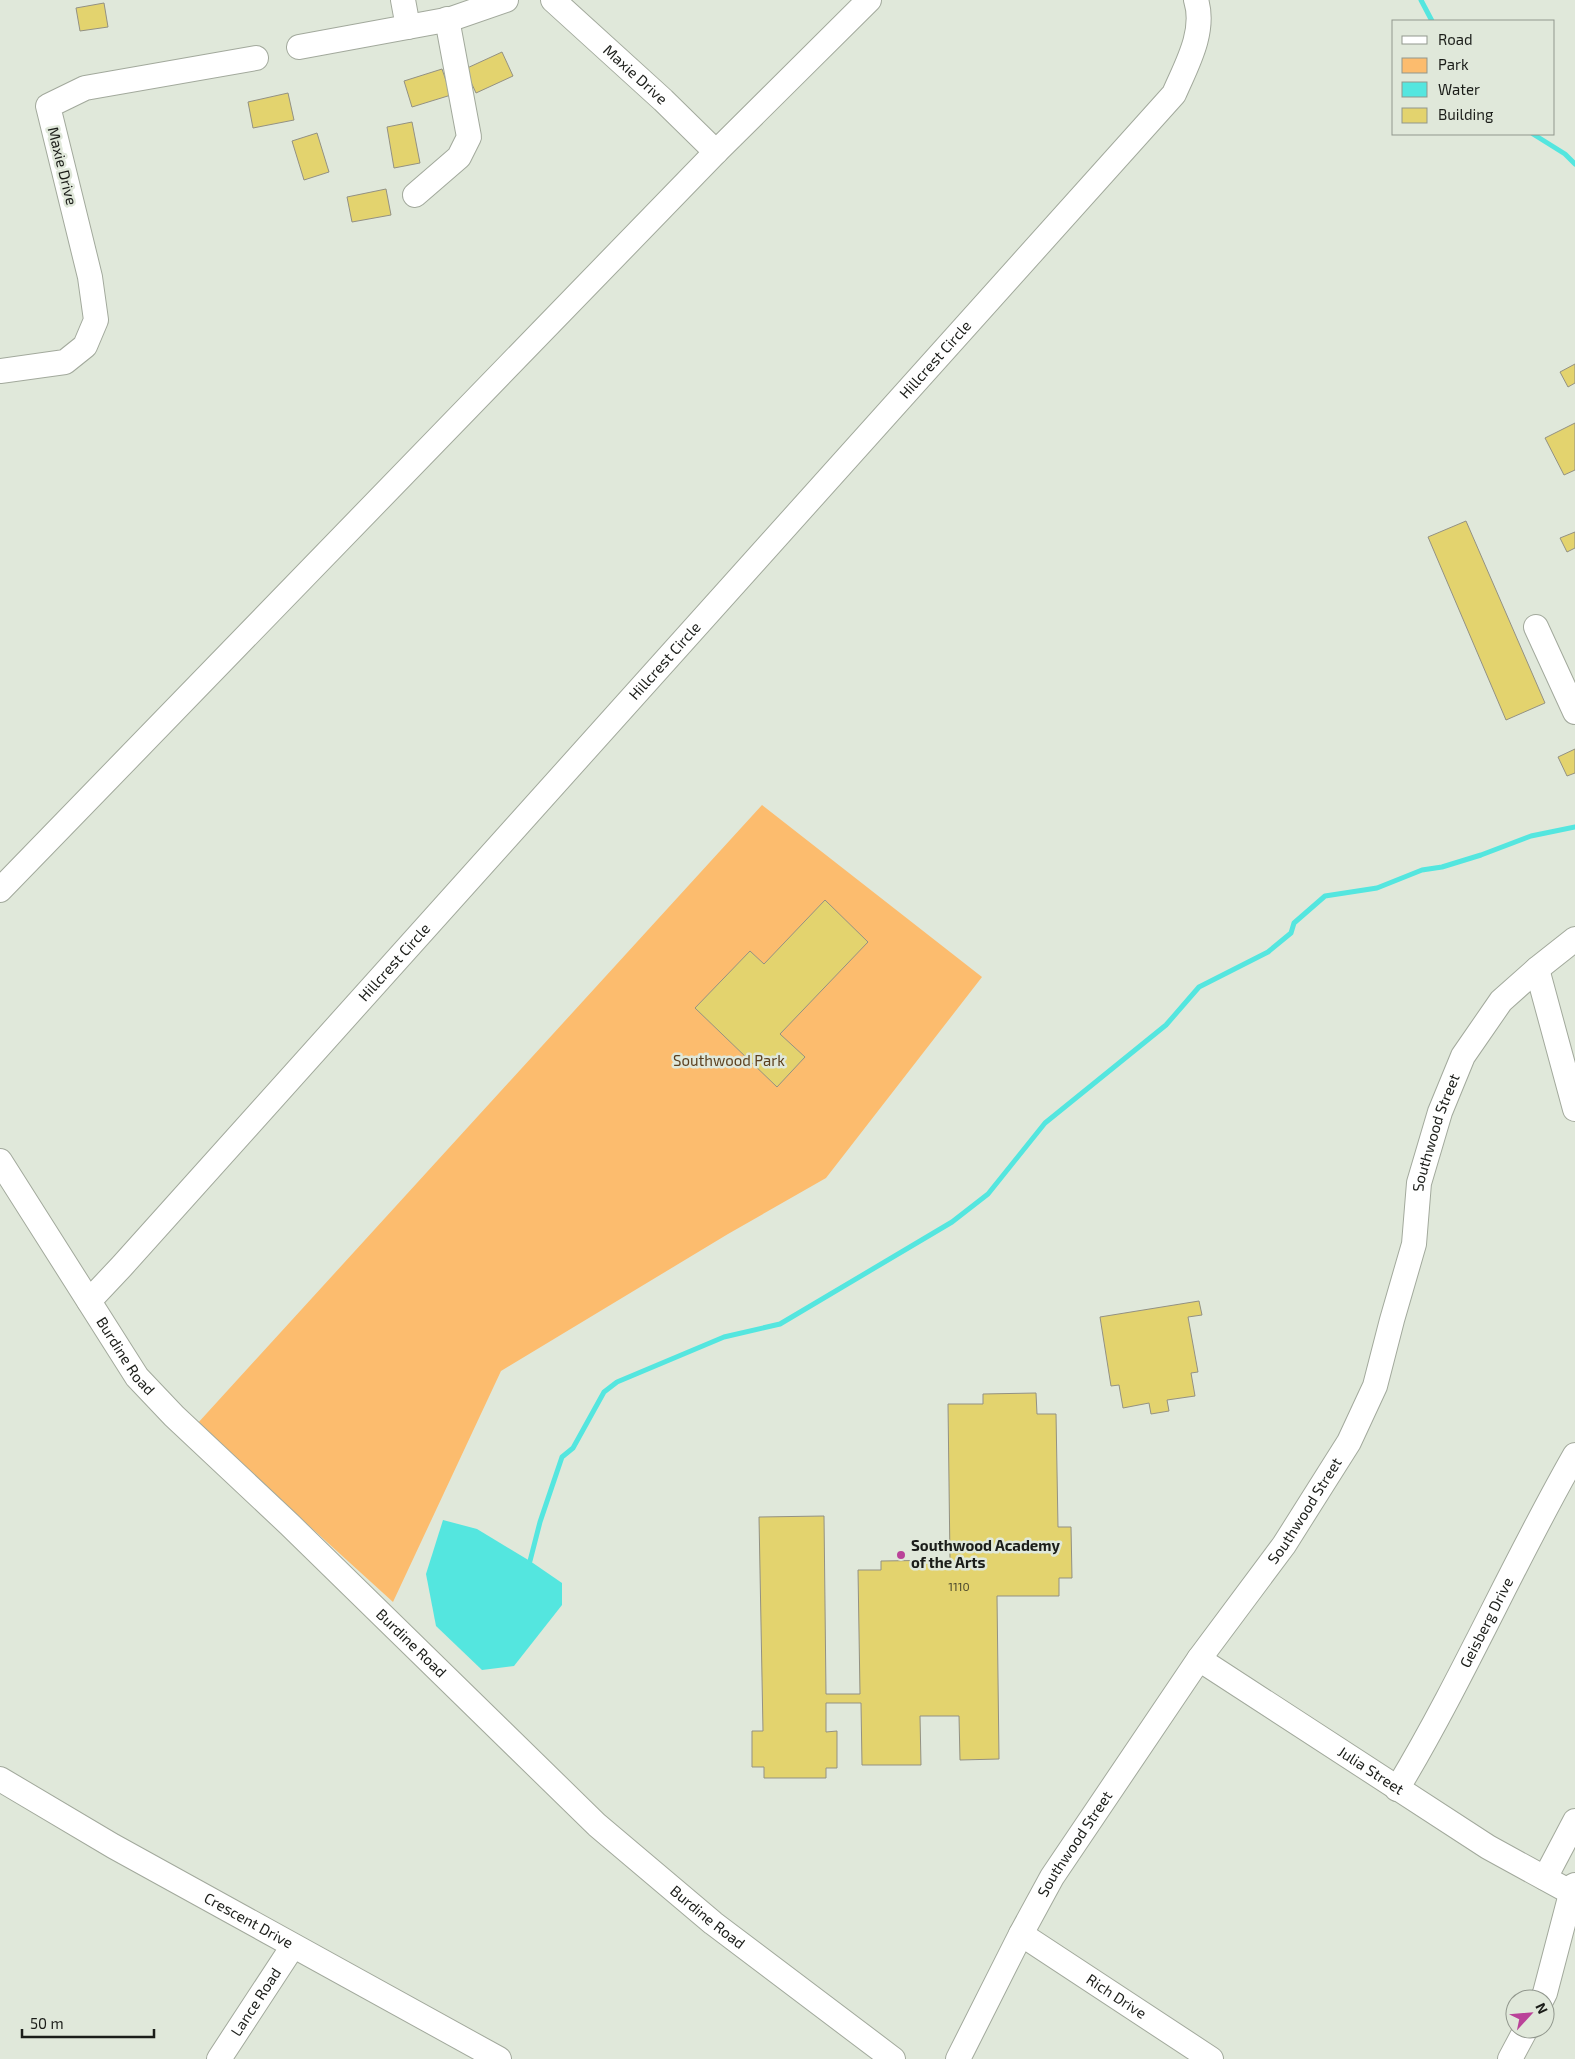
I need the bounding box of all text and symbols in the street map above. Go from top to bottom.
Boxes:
legend [1392,20,1555,135]
text: Road [1438,30,1473,48]
street label: Maxie Drive [600,40,672,108]
text: Park [1438,55,1469,73]
text: Water [1438,80,1480,98]
text: Building [1438,105,1494,123]
street label: Maxie Drive [45,125,81,207]
street label: Hillcrest Circle [895,316,974,402]
street label: Hillcrest Circle [625,618,704,703]
street label: Hillcrest Circle [354,919,433,1004]
park label: Southwood Park [673,1051,785,1069]
street label: Southwood Street [1408,1071,1463,1192]
street label: Burdine Road [93,1313,159,1398]
street label: Southwood Street [1263,1454,1345,1567]
place label: Southwood Academy of the Arts [911,1536,1061,1571]
marker: Southwood Academy of the Arts [895,1549,907,1561]
street label: Geisberg Drive [1455,1574,1516,1670]
house number: 1110 [948,1579,970,1593]
street label: Burdine Road [373,1604,451,1681]
street label: Julia Street [1335,1742,1408,1798]
street label: Southwood Street [1033,1787,1116,1900]
street label: Burdine Road [667,1881,749,1952]
street label: Crescent Drive [201,1888,296,1952]
street label: Lance Road [227,1964,284,2039]
street label: Rich Drive [1083,1970,1150,2022]
north arrow [1505,1989,1555,2039]
text: N [1532,2000,1552,2016]
scale bar [22,2006,155,2038]
text: 50 m [30,2014,64,2032]

